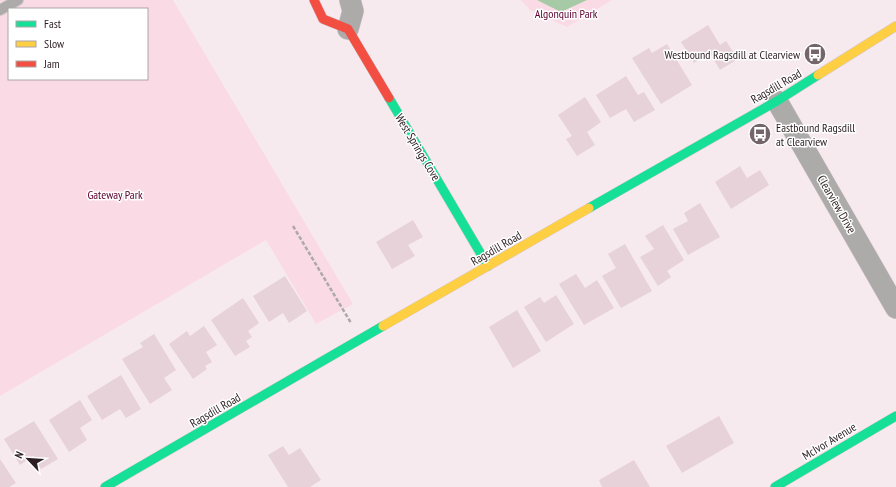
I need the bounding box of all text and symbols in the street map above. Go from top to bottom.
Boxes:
park label: Algonquin Park [535,6,598,21]
legend [8,8,148,80]
text: Fast [44,16,62,31]
text: Slow [44,36,65,51]
bus stop icon: Westbound Ragsdill at Clearview [802,41,828,67]
place label: Westbound Ragsdill at Clearview [665,47,801,62]
text: Jam [43,56,60,71]
street label: Ragsdill Road [748,65,804,107]
street label: West Springs Cove [392,111,444,183]
place label: Eastbound Ragsdill at Clearview [776,120,855,149]
bus stop icon: Eastbound Ragsdill at Clearview [747,121,773,147]
street label: Clearview Drive [814,172,860,236]
park label: Gateway Park [87,187,143,202]
street label: Ragsdill Road [468,227,524,269]
street label: Ragsdill Road [187,389,243,431]
street label: McIvor Avenue [799,419,859,463]
north arrow [8,439,48,479]
text: N [11,449,27,460]

